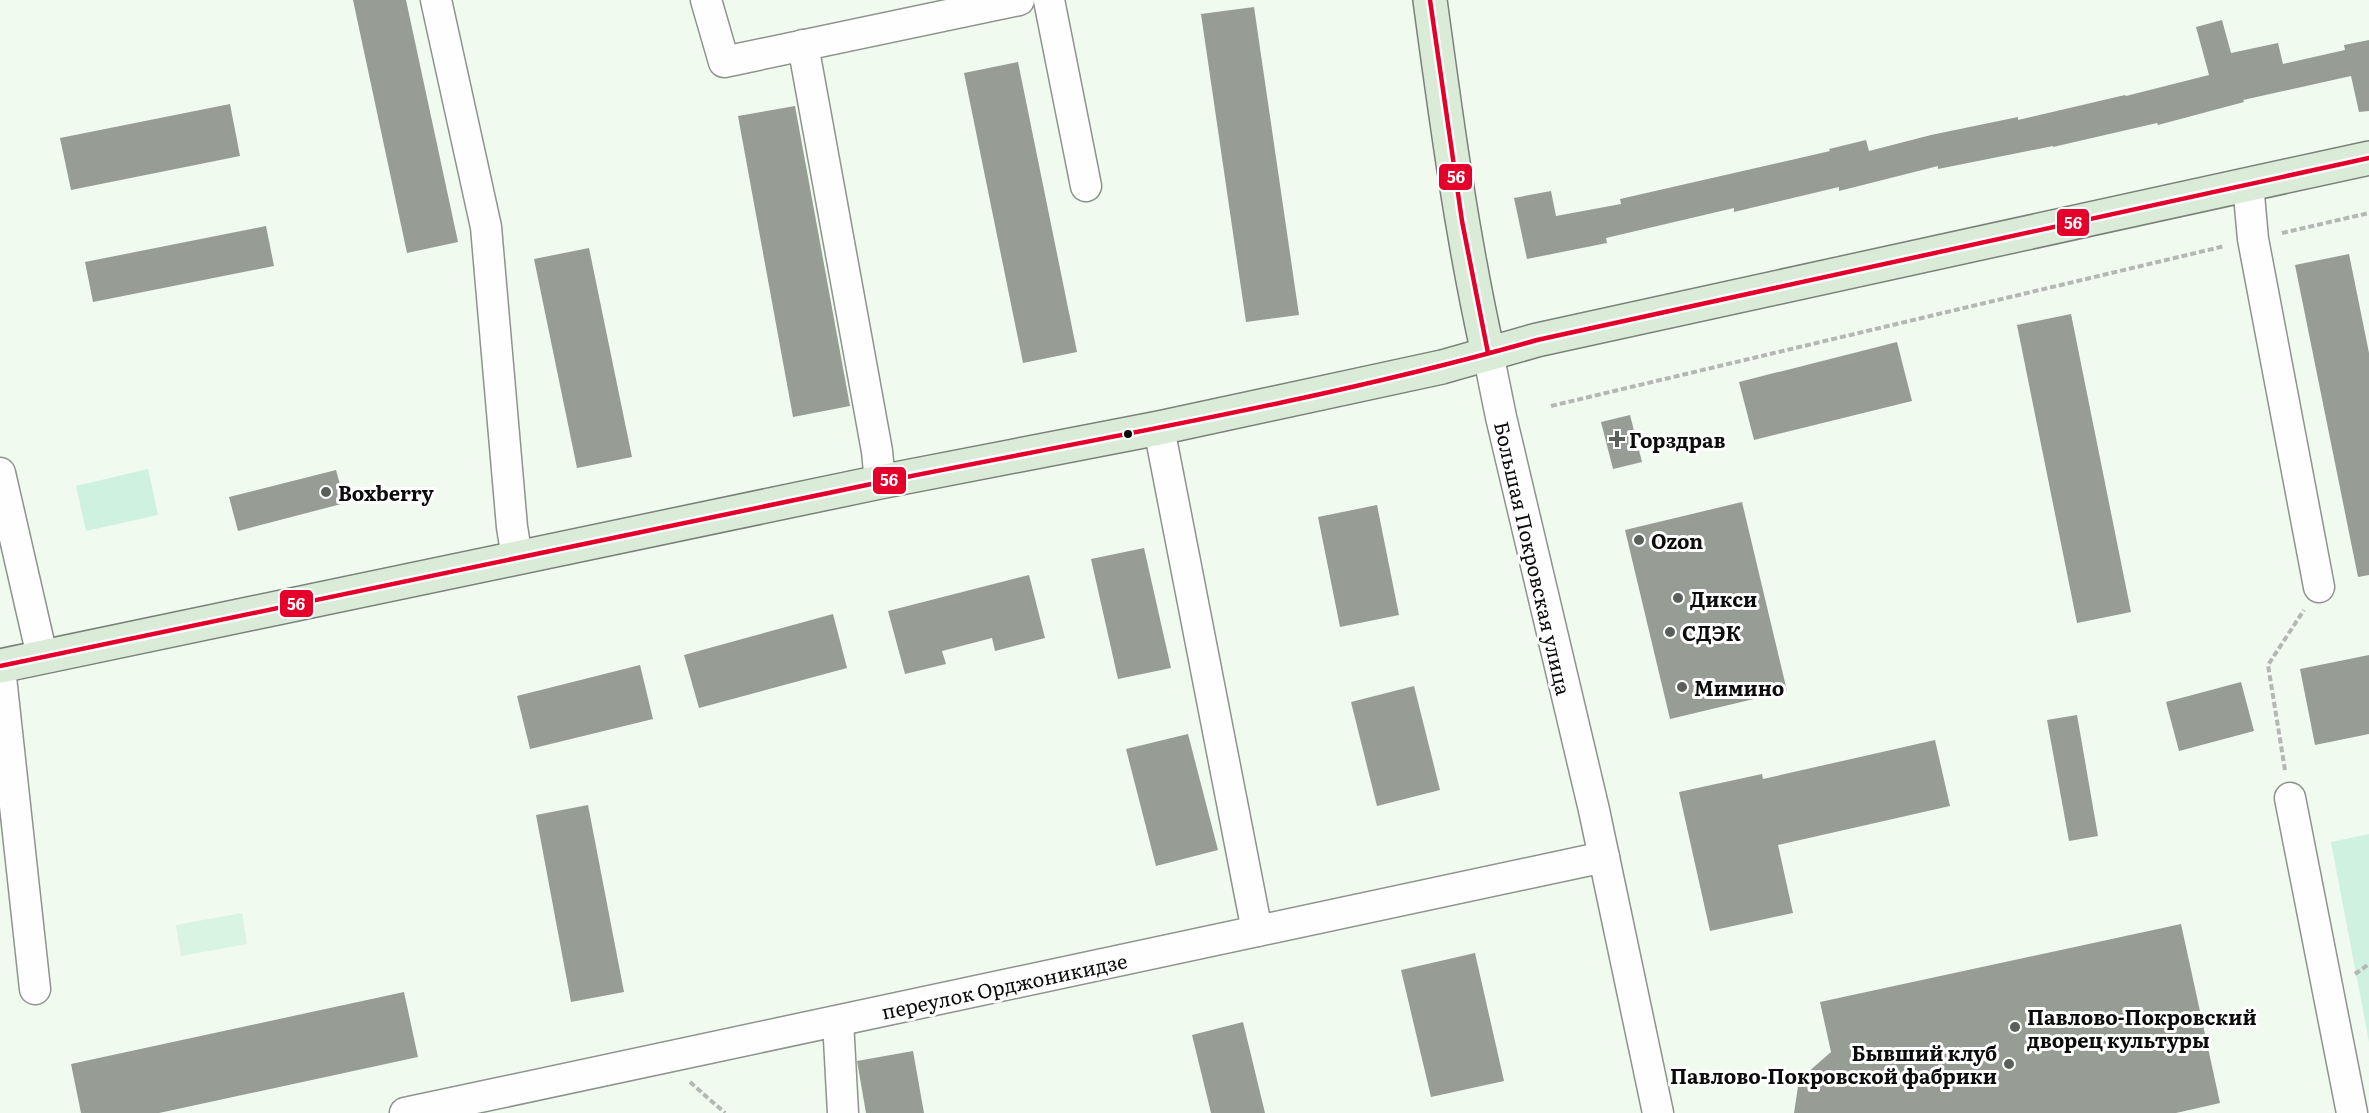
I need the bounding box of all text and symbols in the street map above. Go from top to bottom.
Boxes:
line badge: 56 [1438,163,1473,191]
text: 56 [1447,164,1465,188]
line badge: 56 [2056,208,2090,237]
text: 56 [2064,210,2082,234]
street label: Большая Покровская улица [1488,418,1580,698]
place label: Горздрав [1629,424,1726,454]
unlabelled marker [1122,428,1134,440]
marker: Горздрав [1610,432,1624,446]
line badge: 56 [872,466,907,495]
text: 56 [880,467,898,491]
place label: Boxberry [338,477,435,507]
marker: Boxberry [319,485,333,499]
place label: Ozon [1651,525,1703,555]
marker: Ozon [1632,533,1646,547]
place label: Дикси [1690,583,1757,613]
line badge: 56 [279,589,314,618]
text: 56 [287,591,305,615]
marker: Дикси [1671,591,1685,605]
place label: СДЭК [1682,617,1741,647]
marker: СДЭК [1663,625,1677,639]
place label: Мимино [1694,672,1784,702]
marker: Мимино [1675,680,1689,694]
street label: переулок Орджоникидзе [878,944,1130,1026]
place label: Павлово-Покровский дворец культуры [2027,1001,2257,1054]
marker: Павлово-Покровский дворец культуры [2008,1020,2022,1034]
place label: Бывший клуб Павлово-Покровской фабрики [1670,1037,1997,1090]
marker: Бывший клуб Павлово-Покровской фабрики [2002,1057,2016,1071]

